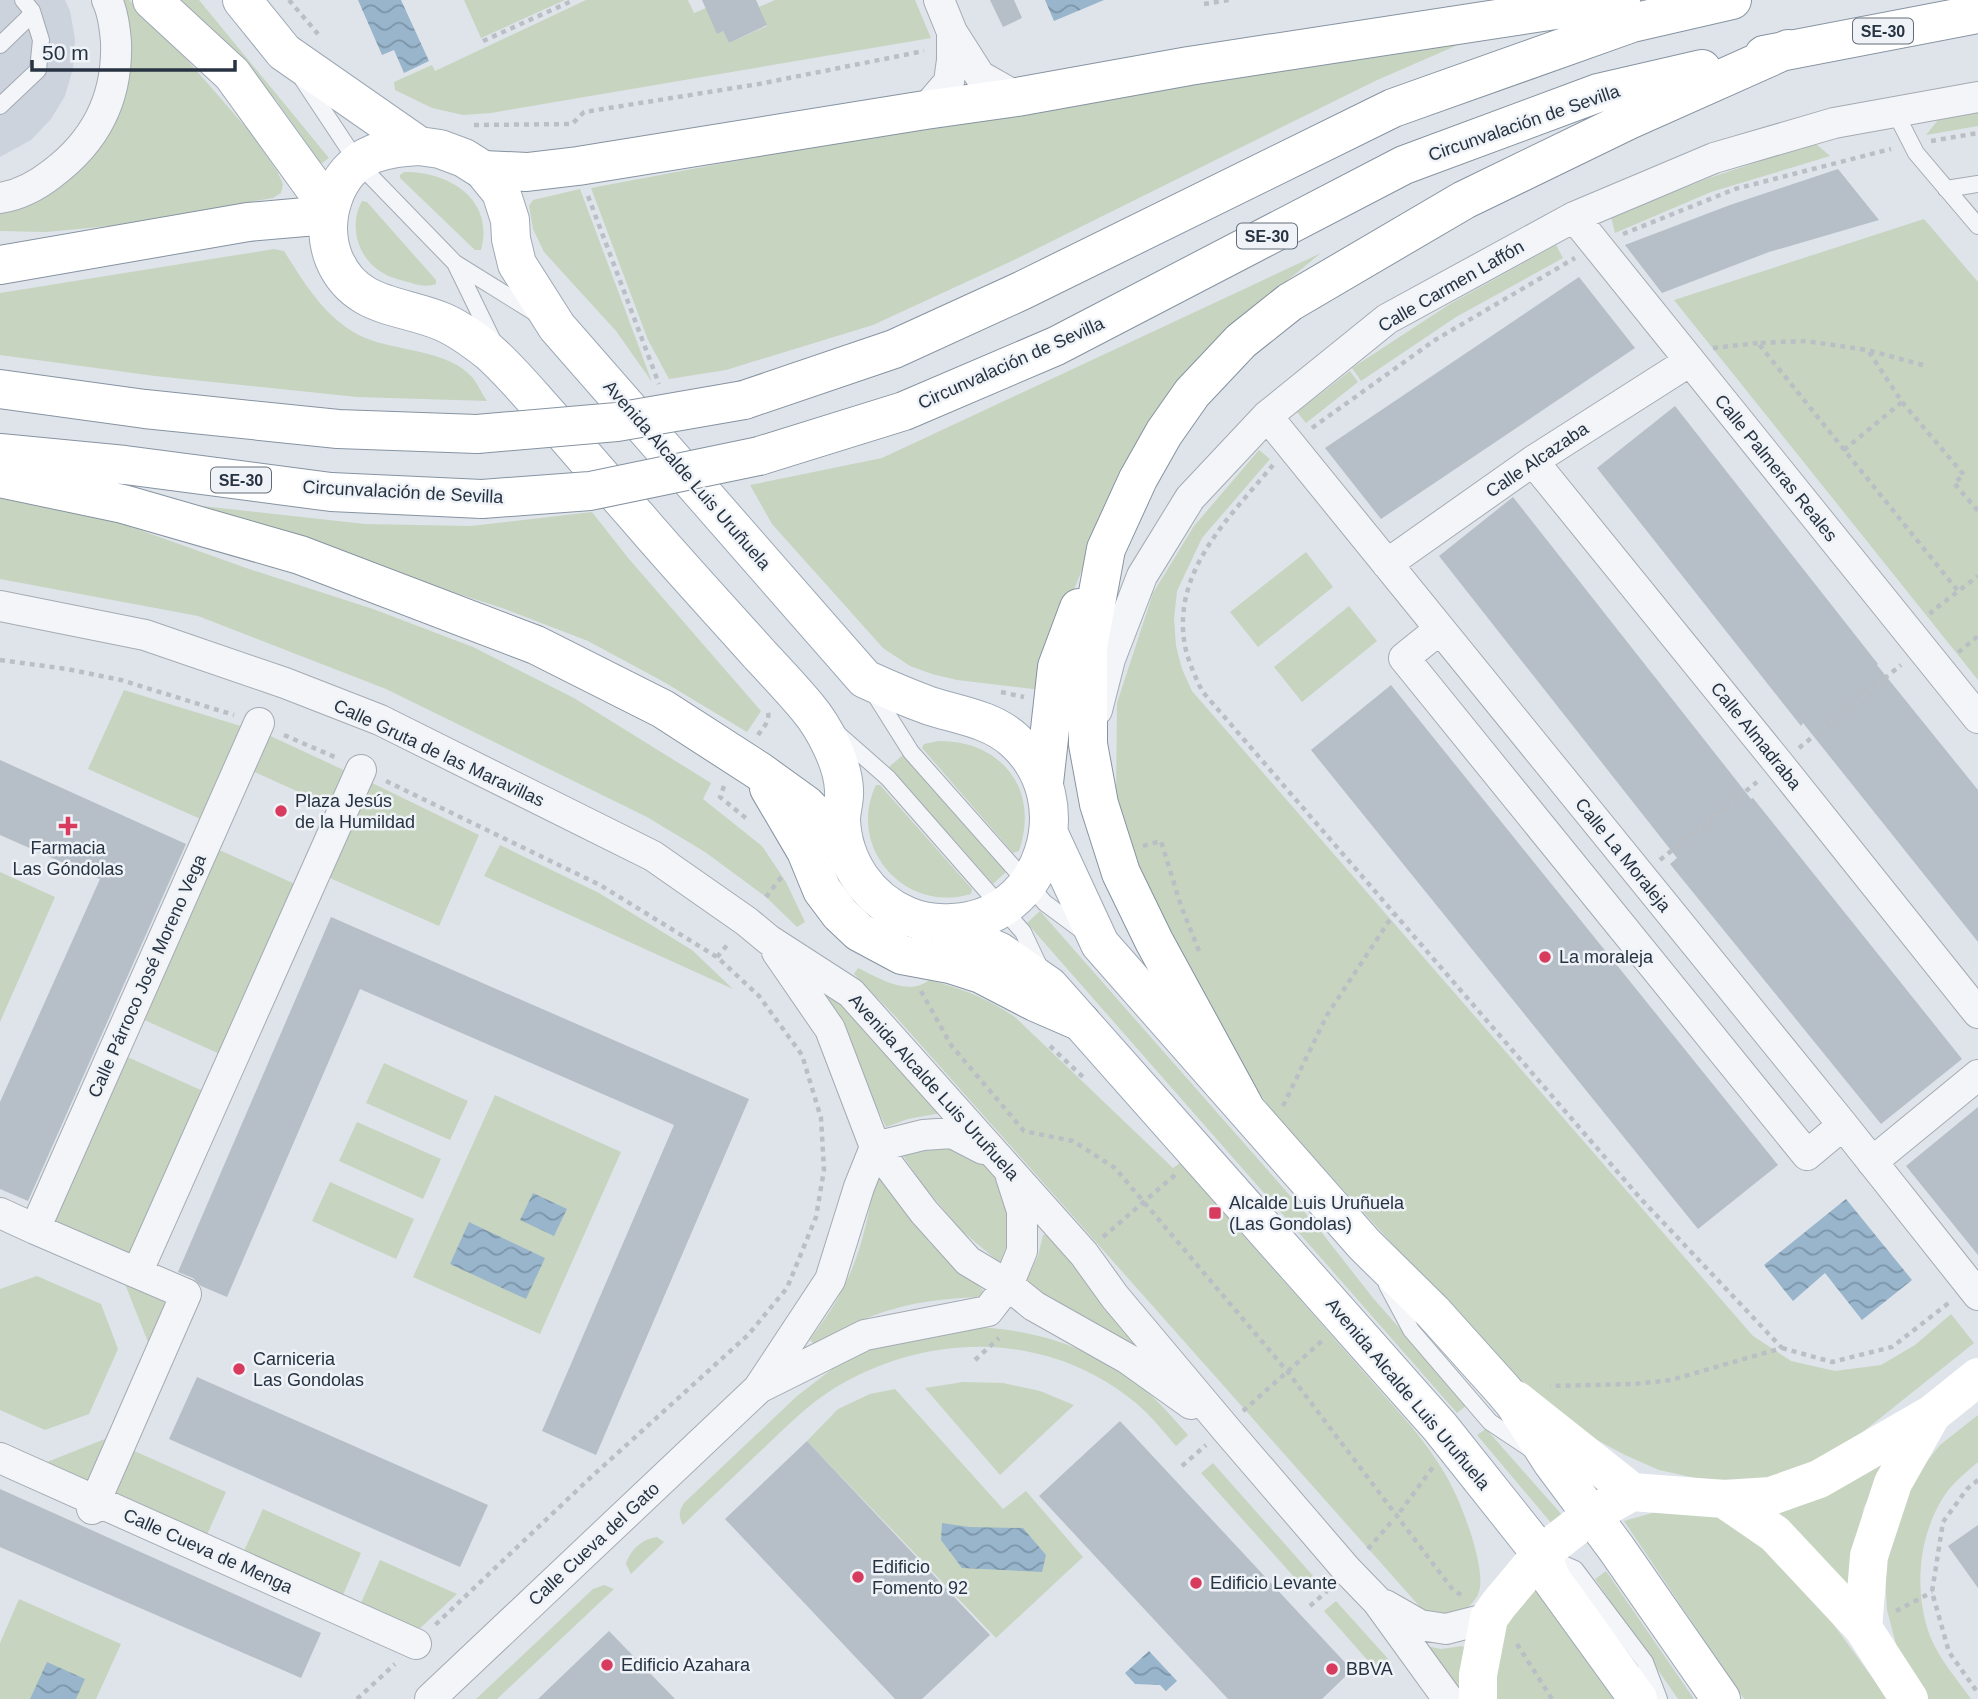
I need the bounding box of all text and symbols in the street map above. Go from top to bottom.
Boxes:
road number: SE-30 [1853,19,1913,44]
scale bar [32,28,234,72]
text: 50 m [42,41,89,64]
street label: Circunvalación de Sevilla [1426,80,1623,165]
road number: SE-30 [1237,224,1297,248]
street label: Calle Carmen Laffón [1375,236,1527,336]
street label: Circunvalación de Sevilla [915,313,1108,413]
street label: Avenida Alcalde Luis Uruñuela [599,376,775,574]
street label: Calle Palmeras Reales [1711,391,1841,545]
street label: Calle Alcazaba [1482,418,1593,502]
road number: SE-30 [211,467,271,492]
street label: Circunvalación de Sevilla [302,477,505,507]
street label: Calle Almadraba [1707,678,1806,794]
street label: Calle Gruta de las Maravillas [331,695,547,811]
place label: Plaza Jesús de la Humildad [295,791,415,832]
street label: Calle La Moraleja [1571,794,1675,916]
marker: Plaza Jesús de la Humildad [273,803,289,819]
marker: Farmacia Las Góndolas [60,818,76,834]
place label: Farmacia Las Góndolas [12,838,124,879]
street label: Calle Párroco José Moreno Vega [84,850,210,1101]
place label: La moraleja [1559,947,1654,967]
marker: La moraleja [1537,949,1553,965]
street label: Avenida Alcalde Luis Uruñuela [845,990,1024,1185]
place label: Alcalde Luis Uruñuela (Las Gondolas) [1229,1193,1405,1234]
marker: Alcalde Luis Uruñuela (Las Gondolas) [1207,1205,1223,1221]
street label: Avenida Alcalde Luis Uruñuela [1322,1294,1495,1495]
place label: Carniceria Las Gondolas [253,1349,364,1390]
marker: Carniceria Las Gondolas [231,1361,247,1377]
street label: Calle Cueva del Gato [525,1478,663,1610]
street label: Calle Cueva de Menga [120,1505,297,1598]
place label: Edificio Fomento 92 [872,1557,968,1598]
marker: Edificio Fomento 92 [850,1569,866,1585]
place label: Edificio Levante [1210,1573,1337,1593]
marker: Edificio Levante [1188,1575,1204,1591]
place label: Edificio Azahara [621,1655,751,1675]
marker: Edificio Azahara [599,1657,615,1673]
place label: BBVA [1346,1659,1393,1679]
marker: BBVA [1324,1661,1340,1677]

